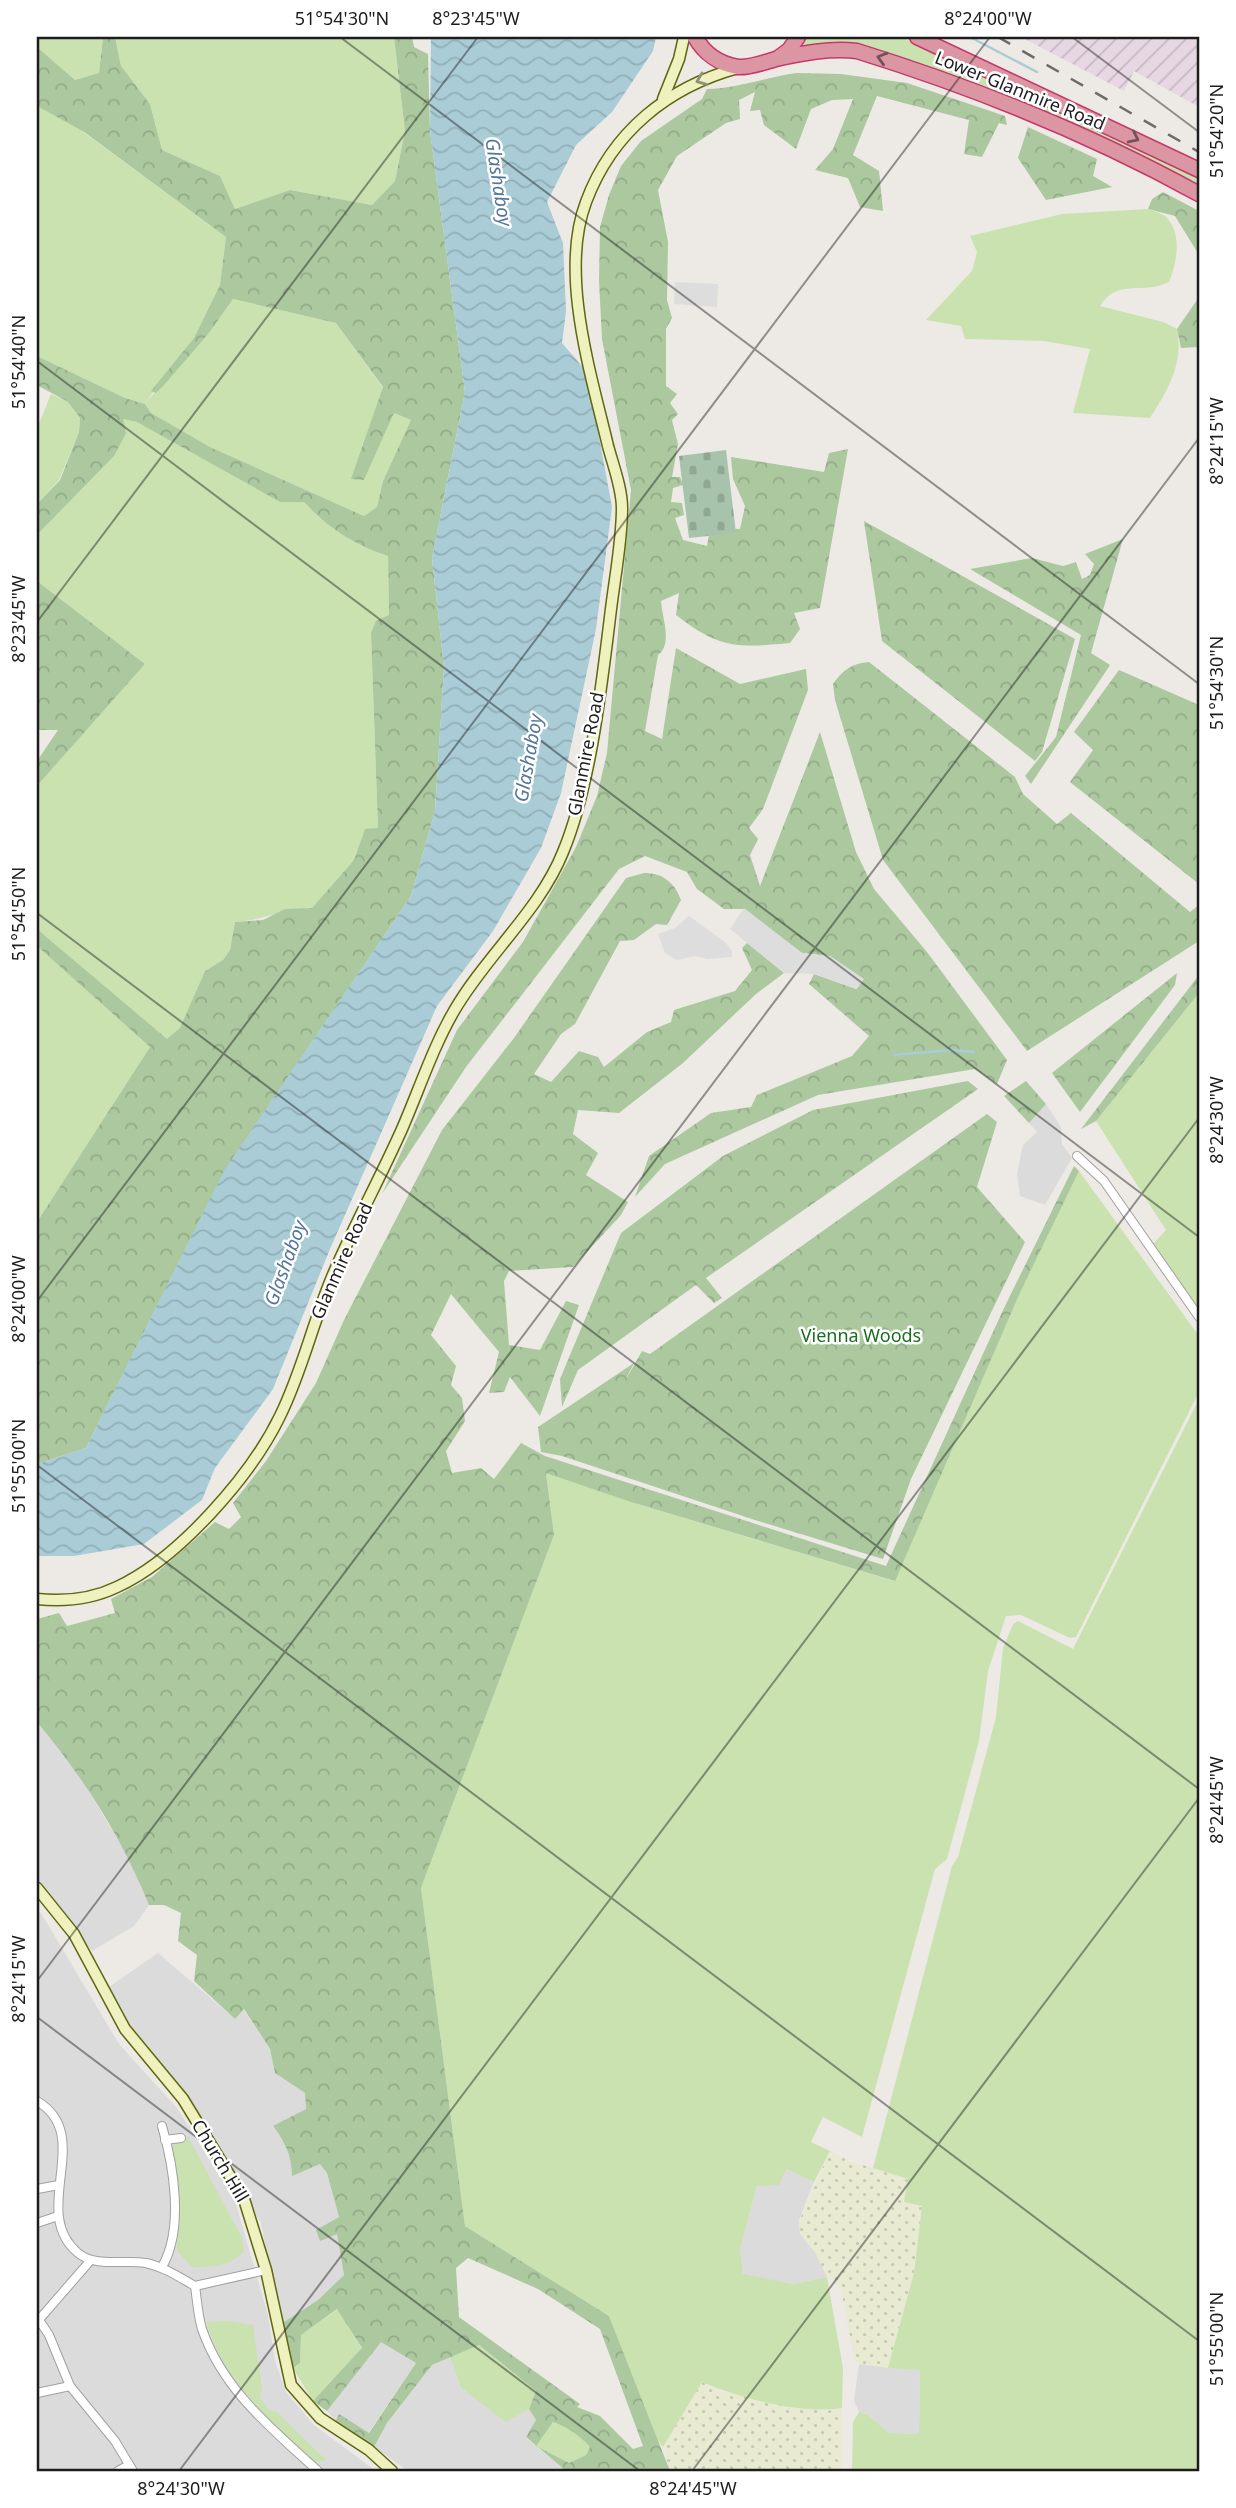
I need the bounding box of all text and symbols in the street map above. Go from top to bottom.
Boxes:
text: 51°54'30"N [295,6,389,30]
text: 8°23'45"W [432,6,520,30]
text: 8°24'00"W [944,6,1032,30]
street label: Lower Glanmire Road [932,45,1109,135]
one-way arrow [876,52,888,67]
one-way arrow [695,72,707,86]
text: 51°54'20"N [1204,84,1228,178]
one-way arrow [1127,130,1139,144]
water label: Glashaboy [479,136,519,229]
text: 51°54'40"N [6,315,30,409]
text: 8°24'15"W [1204,397,1228,485]
text: 8°23'45"W [6,575,30,663]
text: 51°54'30"N [1204,636,1228,730]
street label: Glanmire Road [561,690,609,818]
water label: Glashaboy [507,711,549,804]
text: 51°54'50"N [6,867,30,961]
text: 8°24'30"W [1204,1076,1228,1164]
street label: Glanmire Road [305,1198,378,1323]
water label: Glashaboy [258,1216,313,1309]
text: 8°24'00"W [6,1255,30,1343]
park label: Vienna Woods [801,1323,921,1347]
text: 51°55'00"N [6,1419,30,1513]
text: 8°24'45"W [1204,1756,1228,1844]
text: 8°24'15"W [6,1935,30,2023]
street label: Church Hill [187,2115,255,2206]
text: 51°55'00"N [1204,2292,1228,2386]
text: 8°24'30"W [137,2476,225,2500]
text: 8°24'45"W [649,2476,737,2500]

